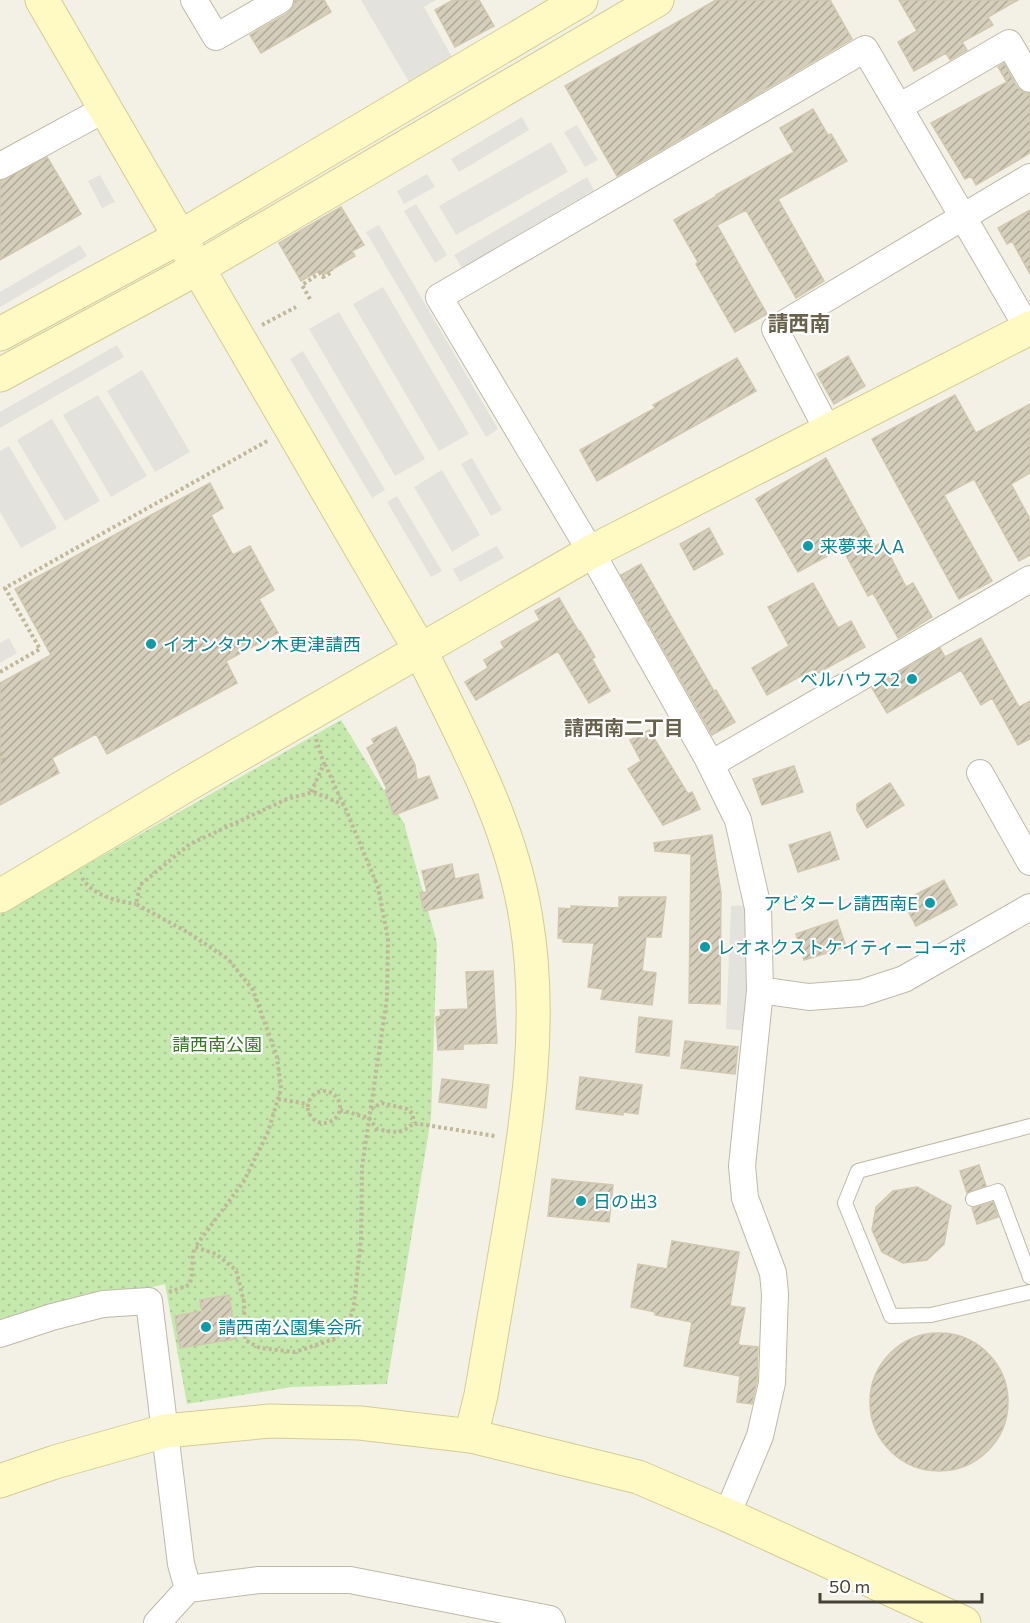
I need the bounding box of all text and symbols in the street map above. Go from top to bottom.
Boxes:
district label: 請西南 [768,310,831,335]
place label: 来夢来人A [820,535,904,557]
marker: 来夢来人A [801,539,815,553]
place label: イオンタウン木更津請西 [163,633,361,655]
marker: イオンタウン木更津請西 [144,637,158,651]
place label: ベルハウス2 [800,668,900,690]
marker: ベルハウス2 [905,672,919,686]
district label: 請西南二丁目 [564,715,684,739]
place label: アビターレ請西南E [763,892,918,914]
marker: アビターレ請西南E [923,896,937,910]
place label: レオネクストケイティーコーポ [717,936,967,958]
marker: レオネクストケイティーコーポ [698,940,712,954]
park label: 請西南公園 [172,1033,262,1055]
place label: 日の出3 [593,1190,657,1212]
marker: 日の出3 [574,1194,588,1208]
place label: 請西南公園集会所 [218,1316,362,1338]
marker: 請西南公園集会所 [199,1320,213,1334]
scale bar [820,1566,982,1604]
text: 50 m [829,1575,870,1597]

